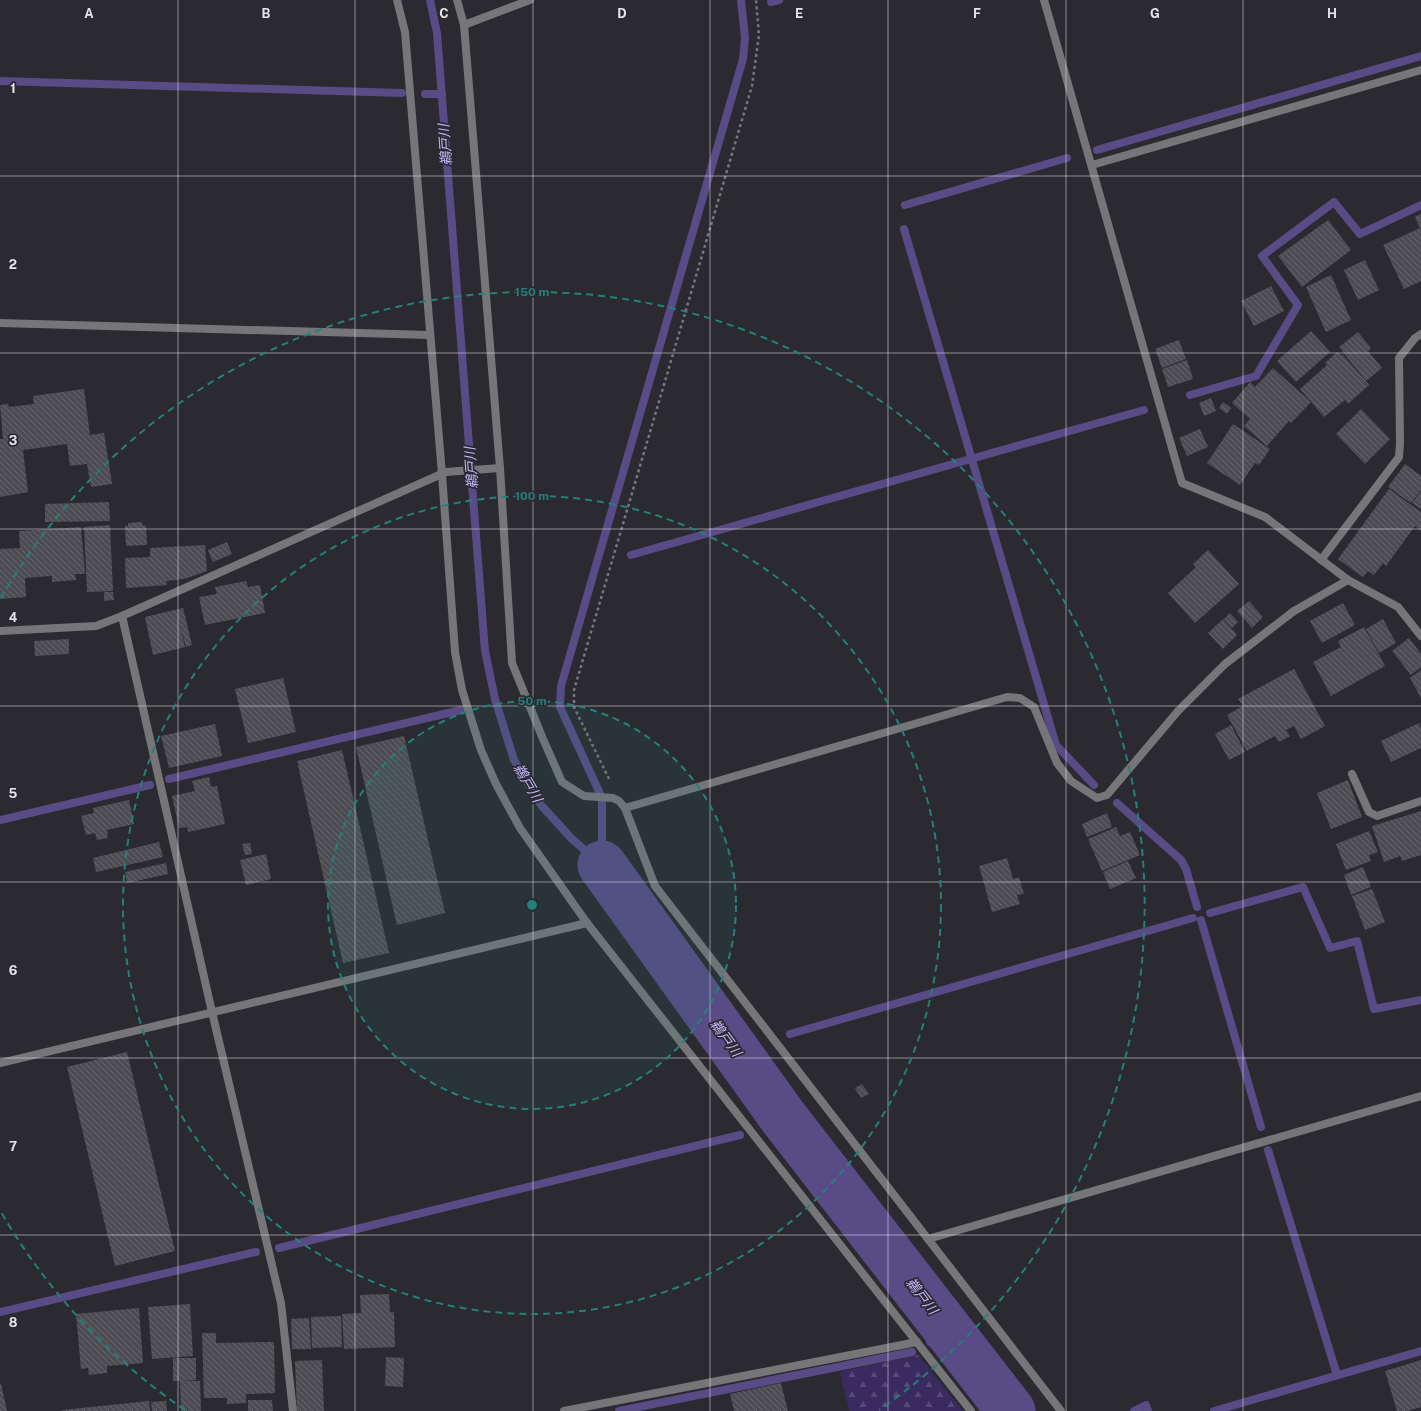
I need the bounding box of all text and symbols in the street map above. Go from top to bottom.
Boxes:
text: A [84,6,94,21]
text: B [262,6,271,21]
text: C [439,6,449,21]
text: D [617,6,627,21]
text: E [795,6,803,21]
text: F [973,6,981,21]
text: G [1150,6,1160,21]
text: H [1327,6,1337,21]
text: 1 [10,81,16,96]
water label: 鵜戸川 [435,121,454,167]
text: 2 [9,257,17,272]
text: 150 m [515,285,549,299]
text: 3 [9,433,18,448]
water label: 鵜戸川 [461,444,480,490]
text: 100 m [515,489,549,503]
text: 4 [9,610,18,625]
text: 50 m [517,694,547,708]
water label: 鵜戸川 [510,761,547,807]
text: 5 [9,786,18,801]
centre of rings [525,898,539,912]
text: 6 [9,963,18,978]
water label: 鵜戸川 [707,1016,746,1061]
text: 7 [9,1139,17,1154]
water label: 鵜戸川 [903,1275,942,1319]
text: 8 [9,1315,18,1330]

